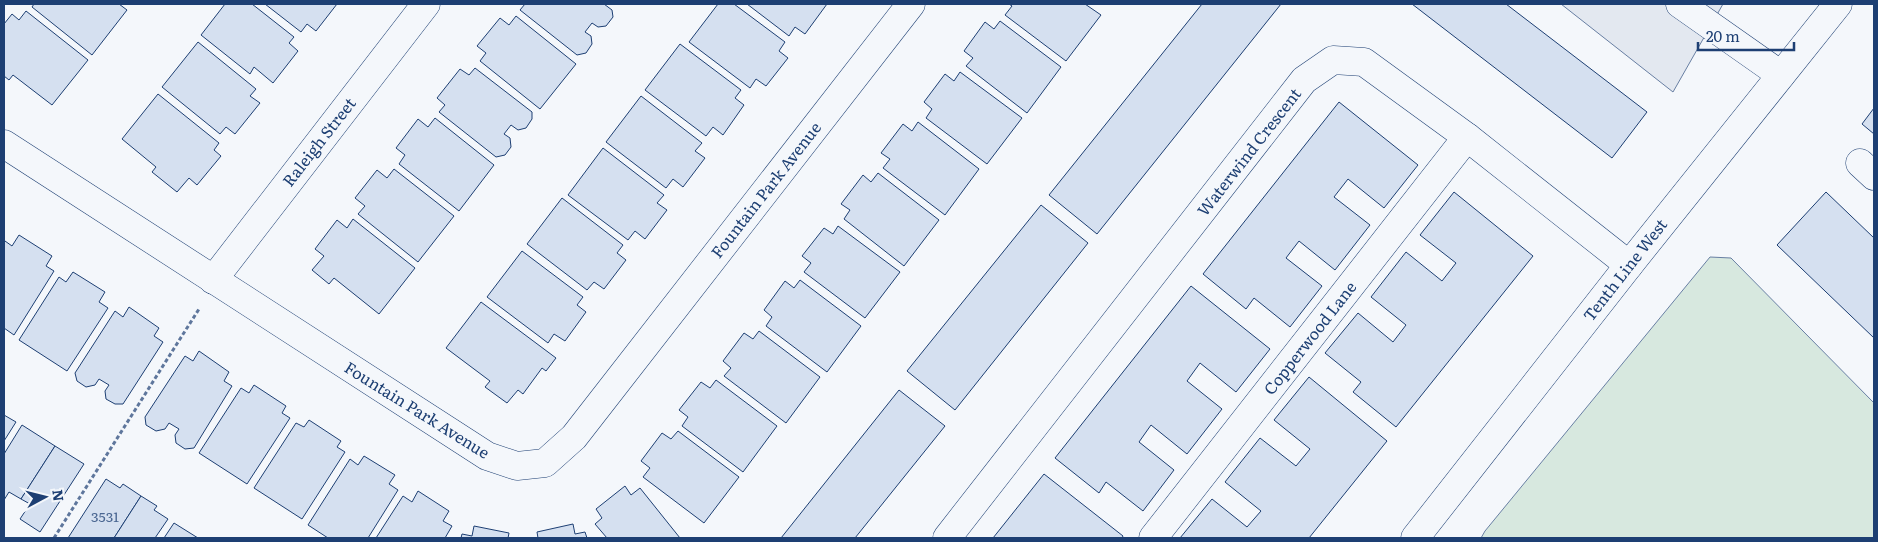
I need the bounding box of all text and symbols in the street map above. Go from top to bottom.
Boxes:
scale bar [1698,20,1794,52]
text: 20 m [1706,24,1740,47]
street label: Waterwind Crescent [1191,82,1306,220]
street label: Raleigh Street [276,91,361,191]
street label: Fountain Park Avenue [704,116,826,263]
street label: Tenth Line West [1576,213,1672,326]
street label: Copperwood Lane [1257,275,1361,399]
street label: Fountain Park Avenue [340,355,495,464]
north arrow [20,472,70,522]
text: N [48,488,70,503]
house number: 3531 [91,506,119,526]

